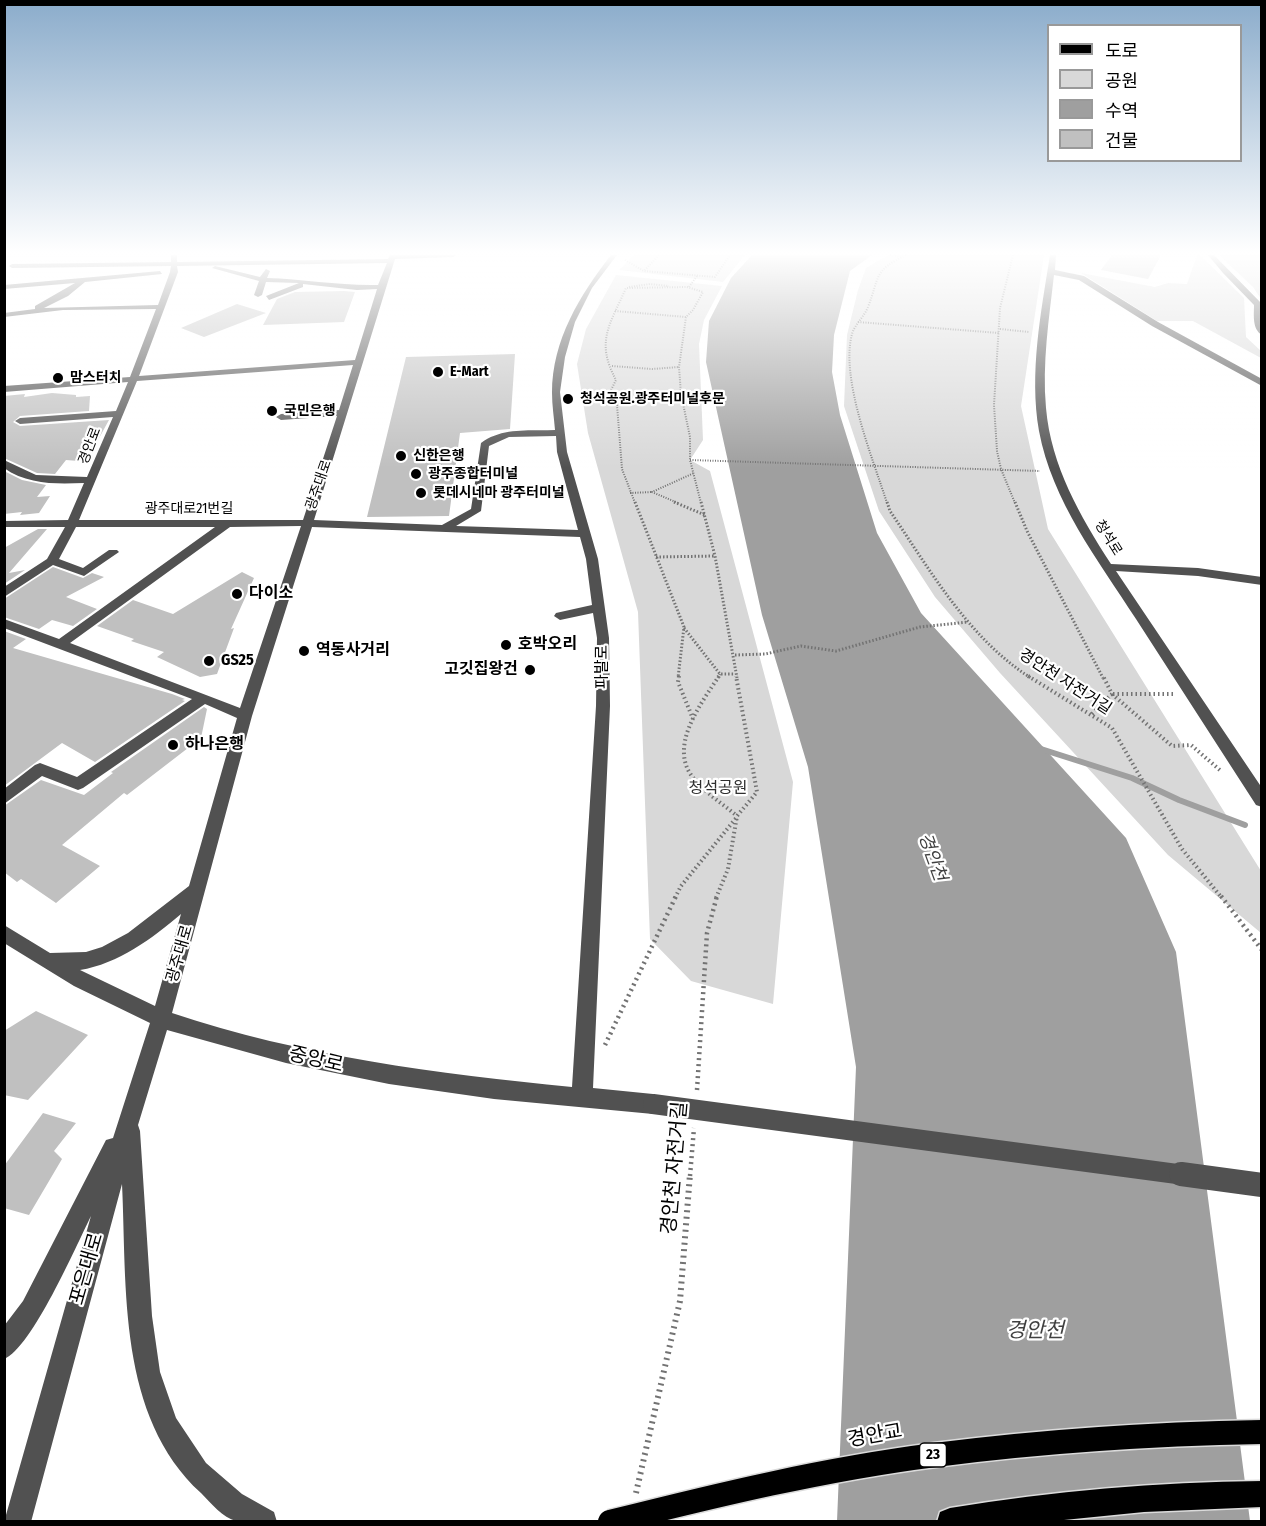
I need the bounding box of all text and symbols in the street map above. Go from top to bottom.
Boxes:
legend [1047,24,1242,162]
text: 도로 [1105,40,1138,62]
text: 공원 [1105,70,1138,92]
text: 수역 [1105,100,1138,122]
text: 건물 [1105,130,1138,152]
place label: E-Mart [450,364,489,380]
marker: E-Mart [431,365,445,379]
place label: 맘스터치 [70,370,122,386]
marker: 맘스터치 [51,371,65,385]
place label: 청석공원.광주터미널후문 [580,391,725,407]
marker: 청석공원.광주터미널후문 [561,392,575,406]
place label: 국민은행 [284,403,336,419]
marker: 국민은행 [265,404,279,418]
street label: 경안로 [75,425,105,467]
place label: 신한은행 [413,448,465,464]
marker: 신한은행 [394,449,408,463]
street label: 광주대로 [303,458,335,512]
place label: 광주종합터미널 [428,466,518,482]
marker: 광주종합터미널 [409,467,423,481]
place label: 롯데시네마 광주터미널 [433,485,565,501]
marker: 롯데시네마 광주터미널 [414,486,428,500]
street label: 광주대로21번길 [145,501,233,517]
street label: 청석로 [1091,517,1125,559]
place label: 다이소 [249,584,293,604]
marker: 다이소 [230,587,244,601]
place label: 호박오리 [518,635,577,655]
marker: 호박오리 [499,638,513,652]
place label: 역동사거리 [316,641,390,661]
marker: 역동사거리 [297,644,311,658]
street label: 파발로 [593,645,613,689]
street label: 경안천 자전거길 [1015,645,1115,719]
place label: GS25 [221,651,254,671]
marker: GS25 [202,654,216,668]
place label: 고깃집왕건 [444,660,518,680]
marker: 고깃집왕건 [523,663,537,677]
place label: 하나은행 [185,735,244,755]
marker: 하나은행 [166,738,180,752]
park label: 청석공원 [689,779,747,799]
water label: 경안천 [913,830,951,884]
street label: 광주대로 [163,923,197,985]
street label: 중앙로 [286,1042,346,1078]
street label: 경안천 자전거길 [657,1100,693,1236]
street label: 포은대로 [65,1230,109,1308]
water label: 경안천 [1006,1318,1064,1344]
street label: 경안교 [846,1419,904,1453]
road number: 23 [920,1443,946,1467]

